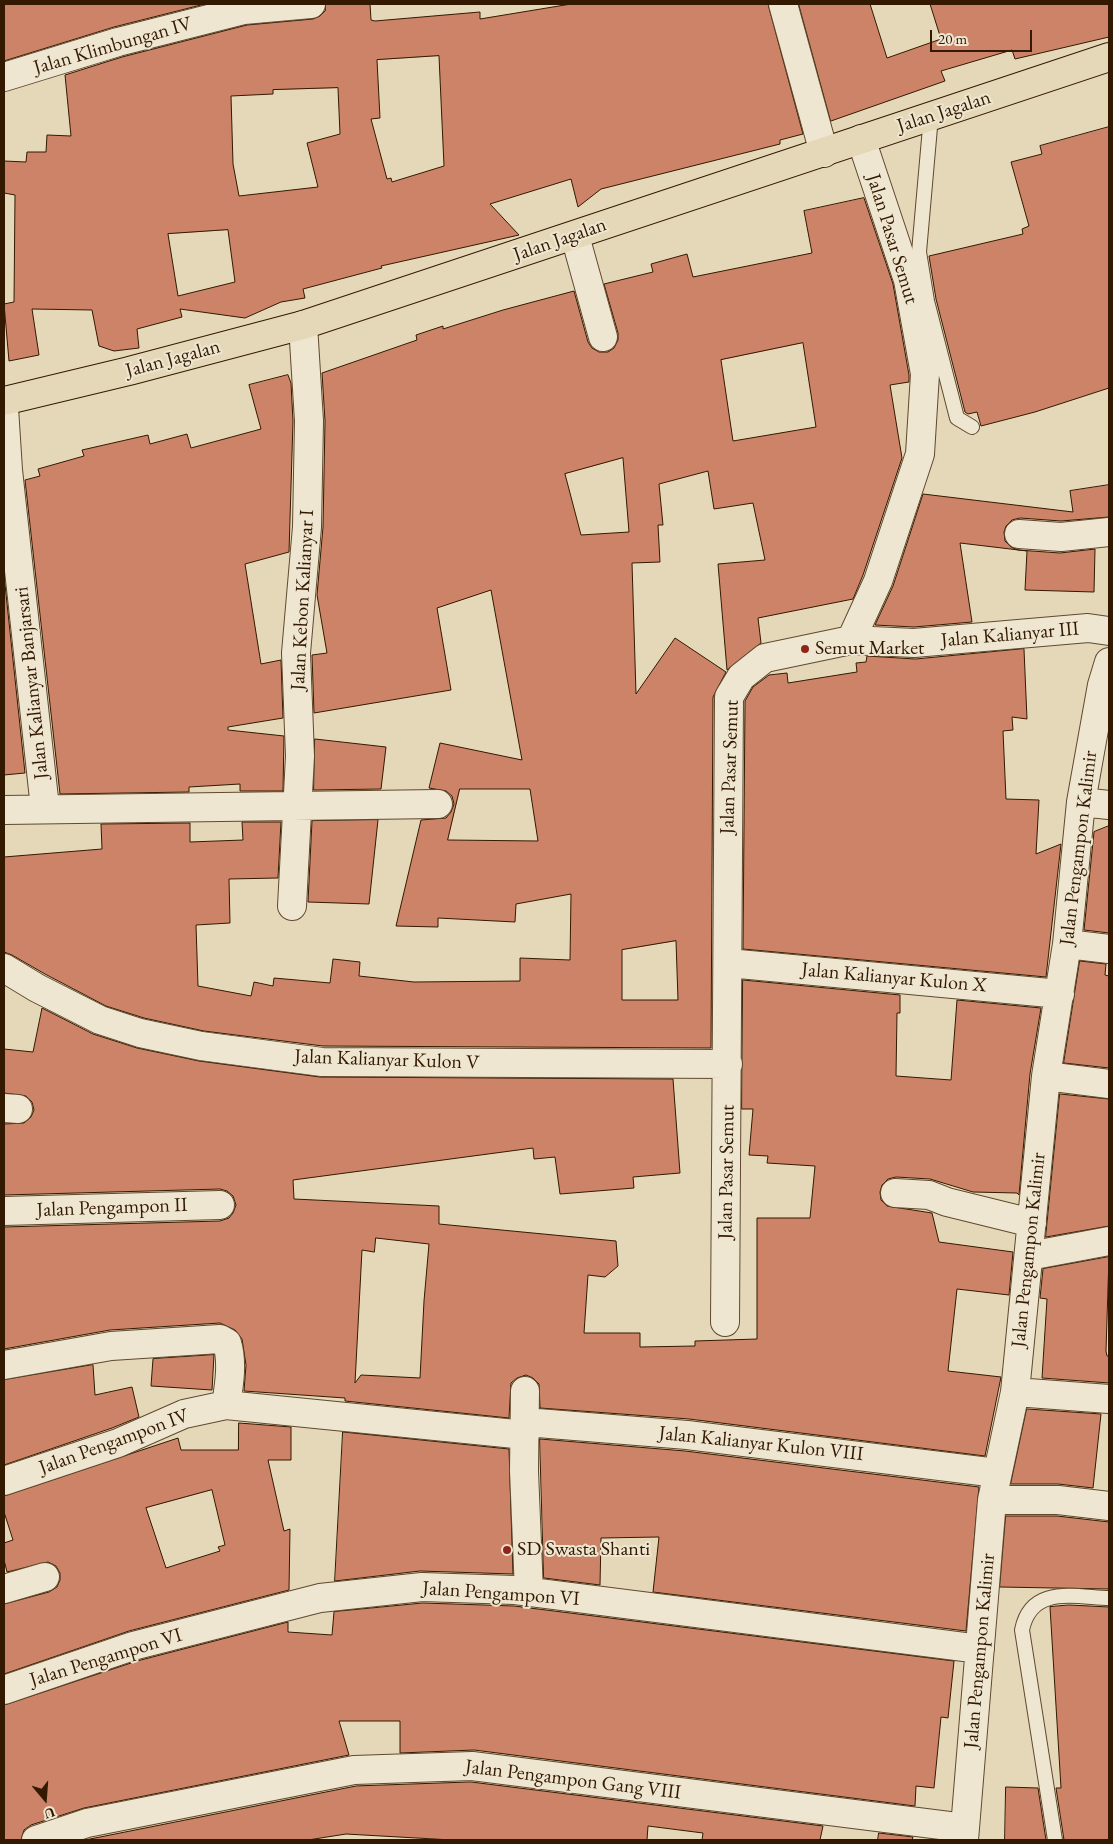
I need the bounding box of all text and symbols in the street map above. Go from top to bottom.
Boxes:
street label: Jalan Klimbungan IV [31,12,195,80]
scale bar [933,20,1036,52]
text: 20 m [938,29,967,48]
street label: Jalan Jagalan [894,86,994,138]
street label: Jalan Pasar Semut [861,171,923,307]
street label: Jalan Jagalan [510,213,610,267]
street label: Jalan Jagalan [123,335,223,383]
street label: Jalan Kebon Kalianyar I [286,509,320,691]
street label: Jalan Kalianyar Banjarsari [10,585,54,781]
street label: Jalan Kalianyar III [940,617,1080,653]
place label: Semut Market [815,637,924,661]
marker: Semut Market [799,643,811,655]
street label: Jalan Pasar Semut [716,699,744,835]
street label: Jalan Pengampon Kalimir [1055,749,1103,947]
street label: Jalan Kalianyar Kulon X [800,958,988,998]
street label: Jalan Kalianyar Kulon V [294,1045,480,1075]
street label: Jalan Pasar Semut [714,1104,740,1240]
street label: Jalan Pengampon Kalimir [1007,1151,1051,1349]
street label: Jalan Pengampon II [36,1193,188,1223]
street label: Jalan Pengampon IV [36,1404,192,1480]
street label: Jalan Kalianyar Kulon VIII [658,1421,864,1467]
place label: SD Swasta Shanti [517,1538,650,1562]
marker: SD Swasta Shanti [501,1544,513,1556]
street label: Jalan Pengampon Kalimir [960,1552,1000,1750]
street label: Jalan Pengampon VI [421,1577,581,1611]
street label: Jalan Pengampon VI [27,1623,185,1693]
street label: Jalan Pengampon Gang VIII [464,1755,682,1805]
north arrow [20,1774,70,1824]
text: U [42,1803,57,1823]

